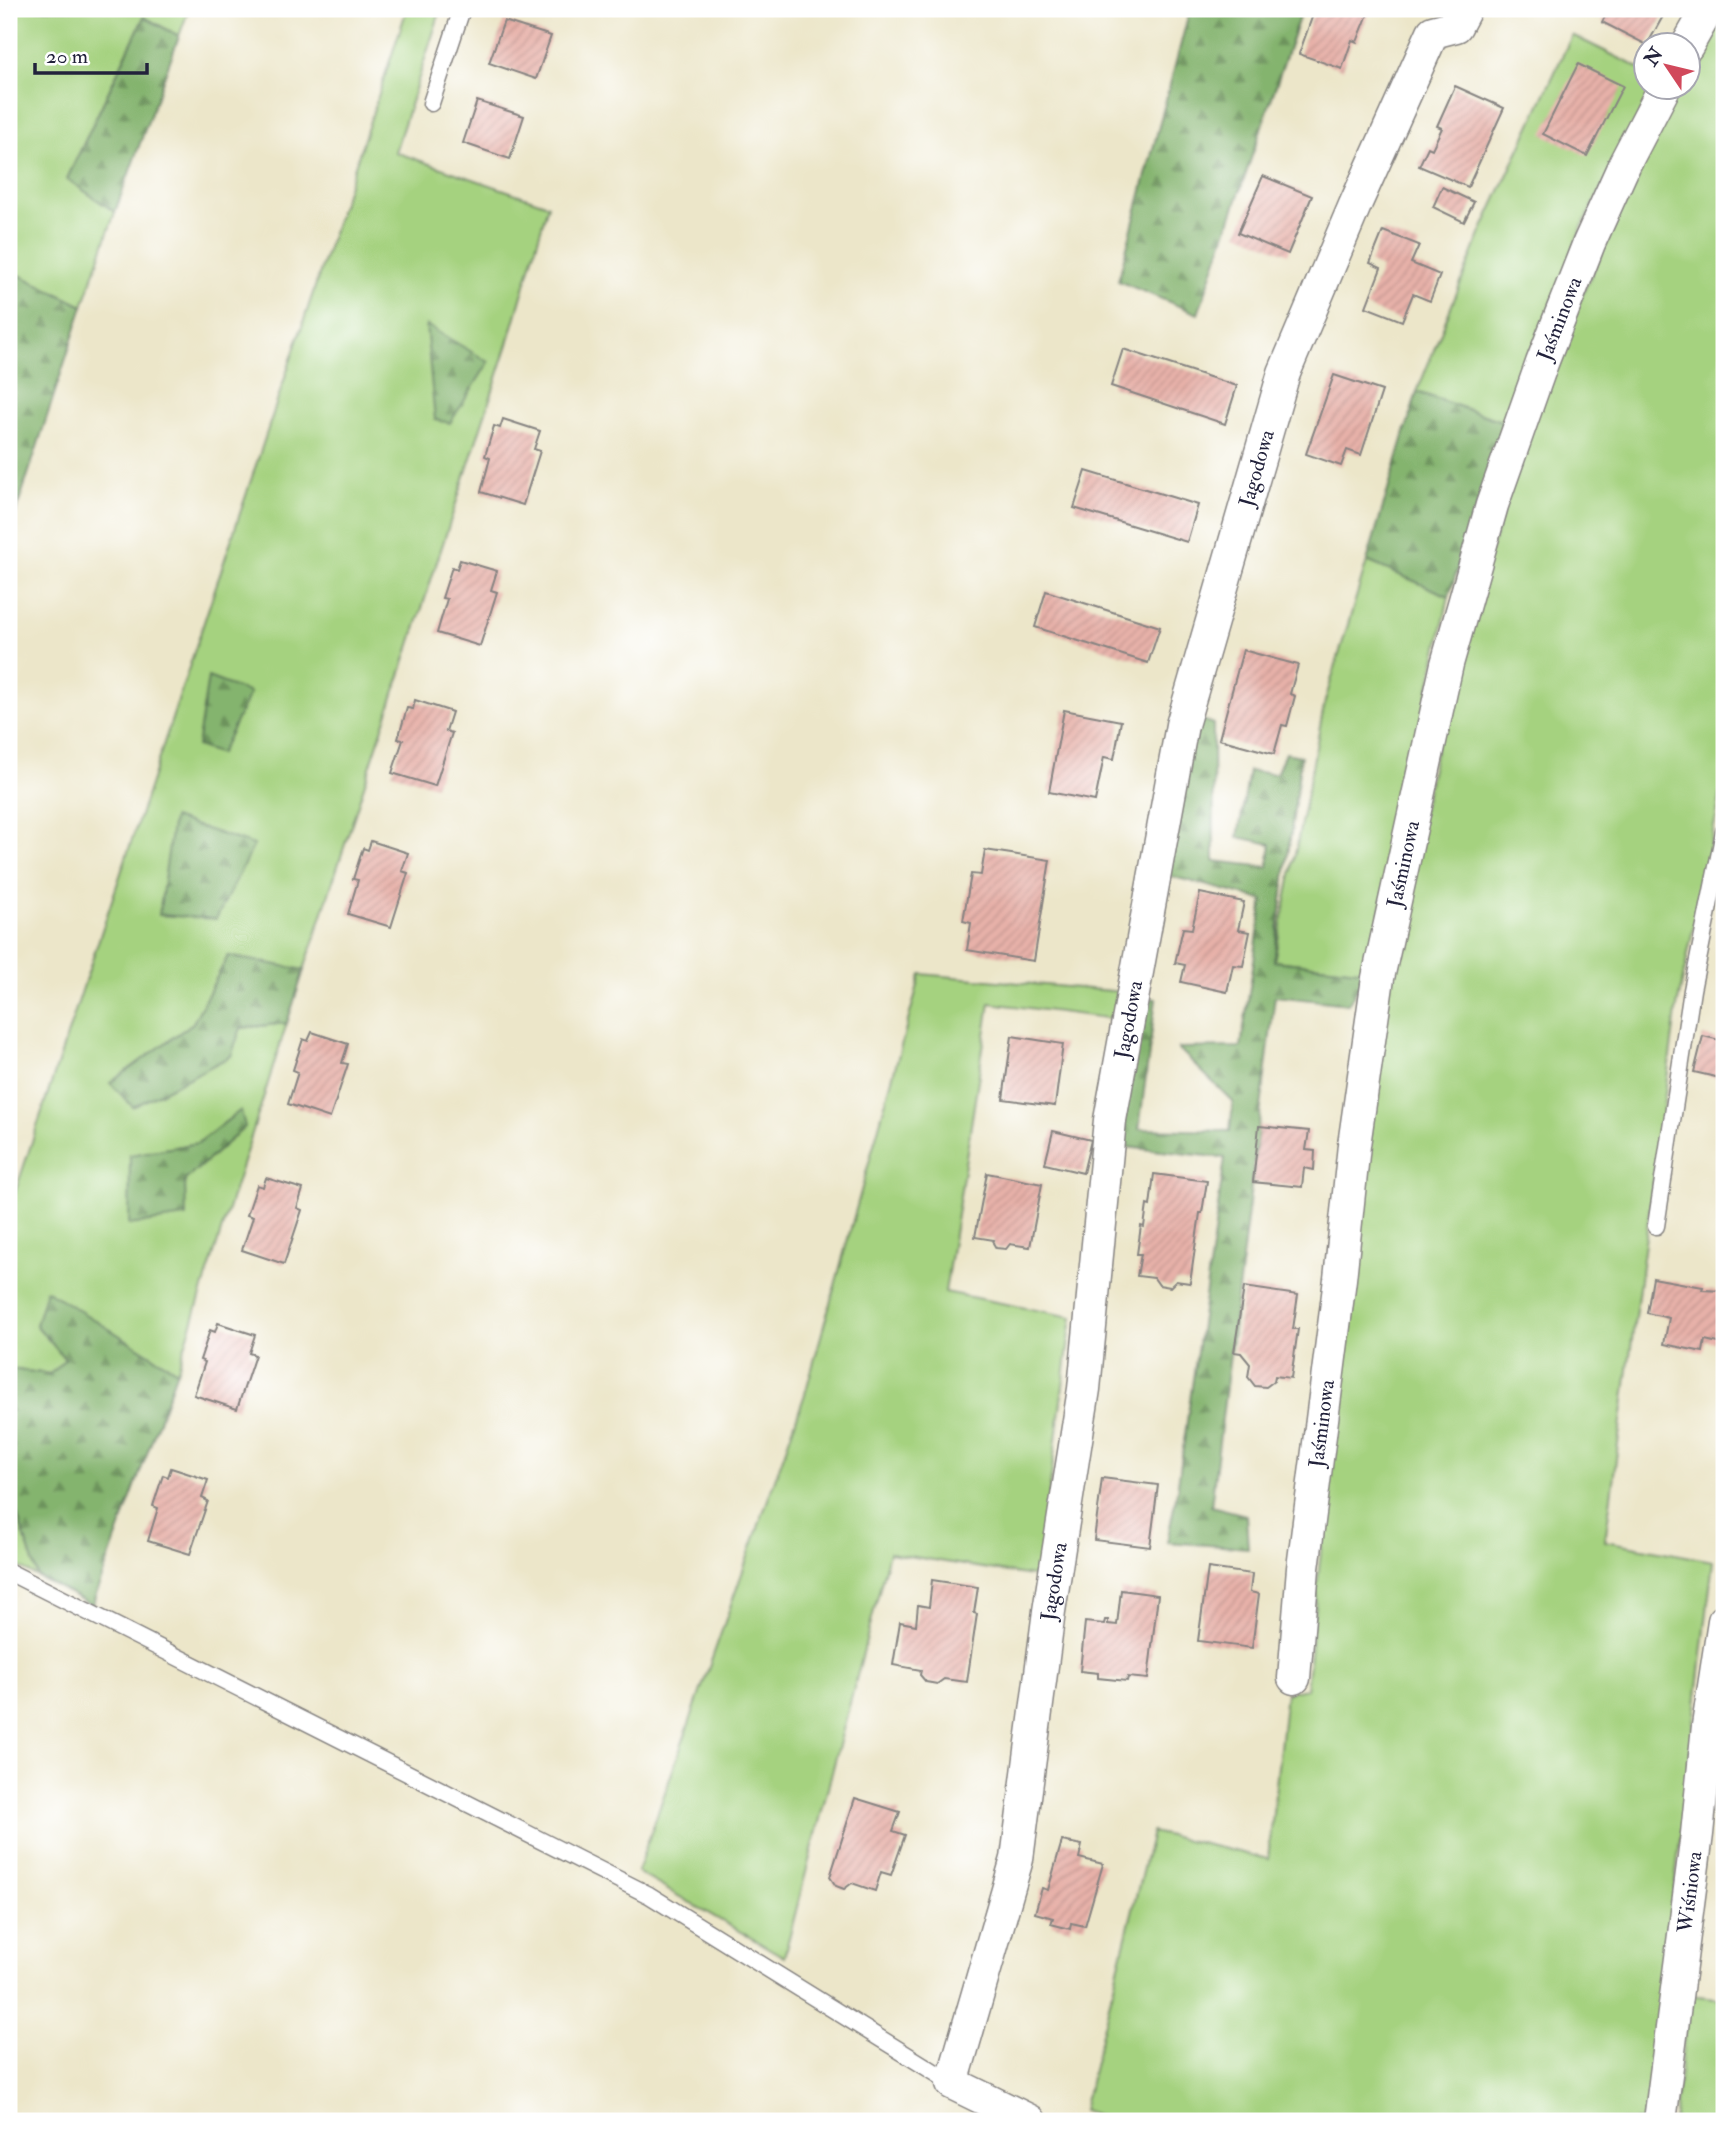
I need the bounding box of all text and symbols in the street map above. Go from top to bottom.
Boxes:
scale bar [35,32,147,76]
north arrow [1632,32,1702,102]
text: N [1639,42,1669,71]
text: 20 m [46,43,88,70]
street label: Jaśminowa [1530,272,1588,366]
street label: Jagodowa [1232,426,1280,511]
street label: Jaśminowa [1380,818,1426,911]
street label: Jagodowa [1108,978,1149,1062]
street label: Jaśminowa [1302,1378,1341,1470]
street label: Jagodowa [1034,1540,1073,1623]
street label: Wiśniowa [1671,1849,1708,1935]

